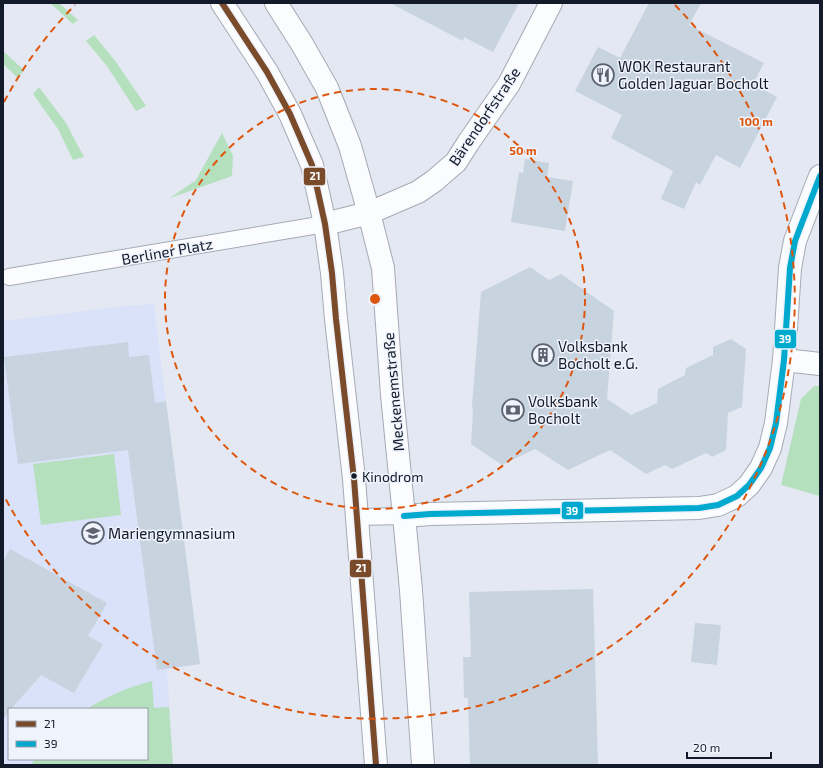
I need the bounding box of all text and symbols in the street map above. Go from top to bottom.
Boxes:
place label: WOK Restaurant Golden Jaguar Bocholt [618,57,769,92]
restaurant icon: WOK Restaurant Golden Jaguar Bocholt [590,62,616,88]
street label: Bärendorfstraße [444,63,524,169]
text: 100 m [739,114,773,128]
text: 50 m [509,143,537,157]
line badge: 21 [303,167,326,186]
text: 21 [309,169,321,182]
street label: Berliner Platz [120,234,214,268]
centre of rings [368,292,382,306]
line badge: 39 [774,329,797,349]
street label: Meckenemstraße [379,332,407,452]
text: 39 [779,332,791,345]
place label: Volksbank Bocholt e.G. [558,337,638,372]
building icon: Volksbank Bocholt e.G. [530,342,556,368]
place label: Volksbank Bocholt [528,392,598,427]
bank icon: Volksbank Bocholt [500,397,526,423]
place label: Kinodrom [362,468,424,485]
marker: Kinodrom [349,471,359,481]
line badge: 39 [561,501,584,520]
text: 39 [566,504,578,517]
school or university icon: Mariengymnasium [80,520,106,546]
place label: Mariengymnasium [108,524,235,542]
line badge: 21 [349,559,372,578]
text: 21 [355,561,367,574]
legend [8,708,148,760]
text: 21 [44,716,56,730]
scale bar [687,734,771,760]
text: 39 [44,736,58,750]
text: 20 m [693,740,720,754]

